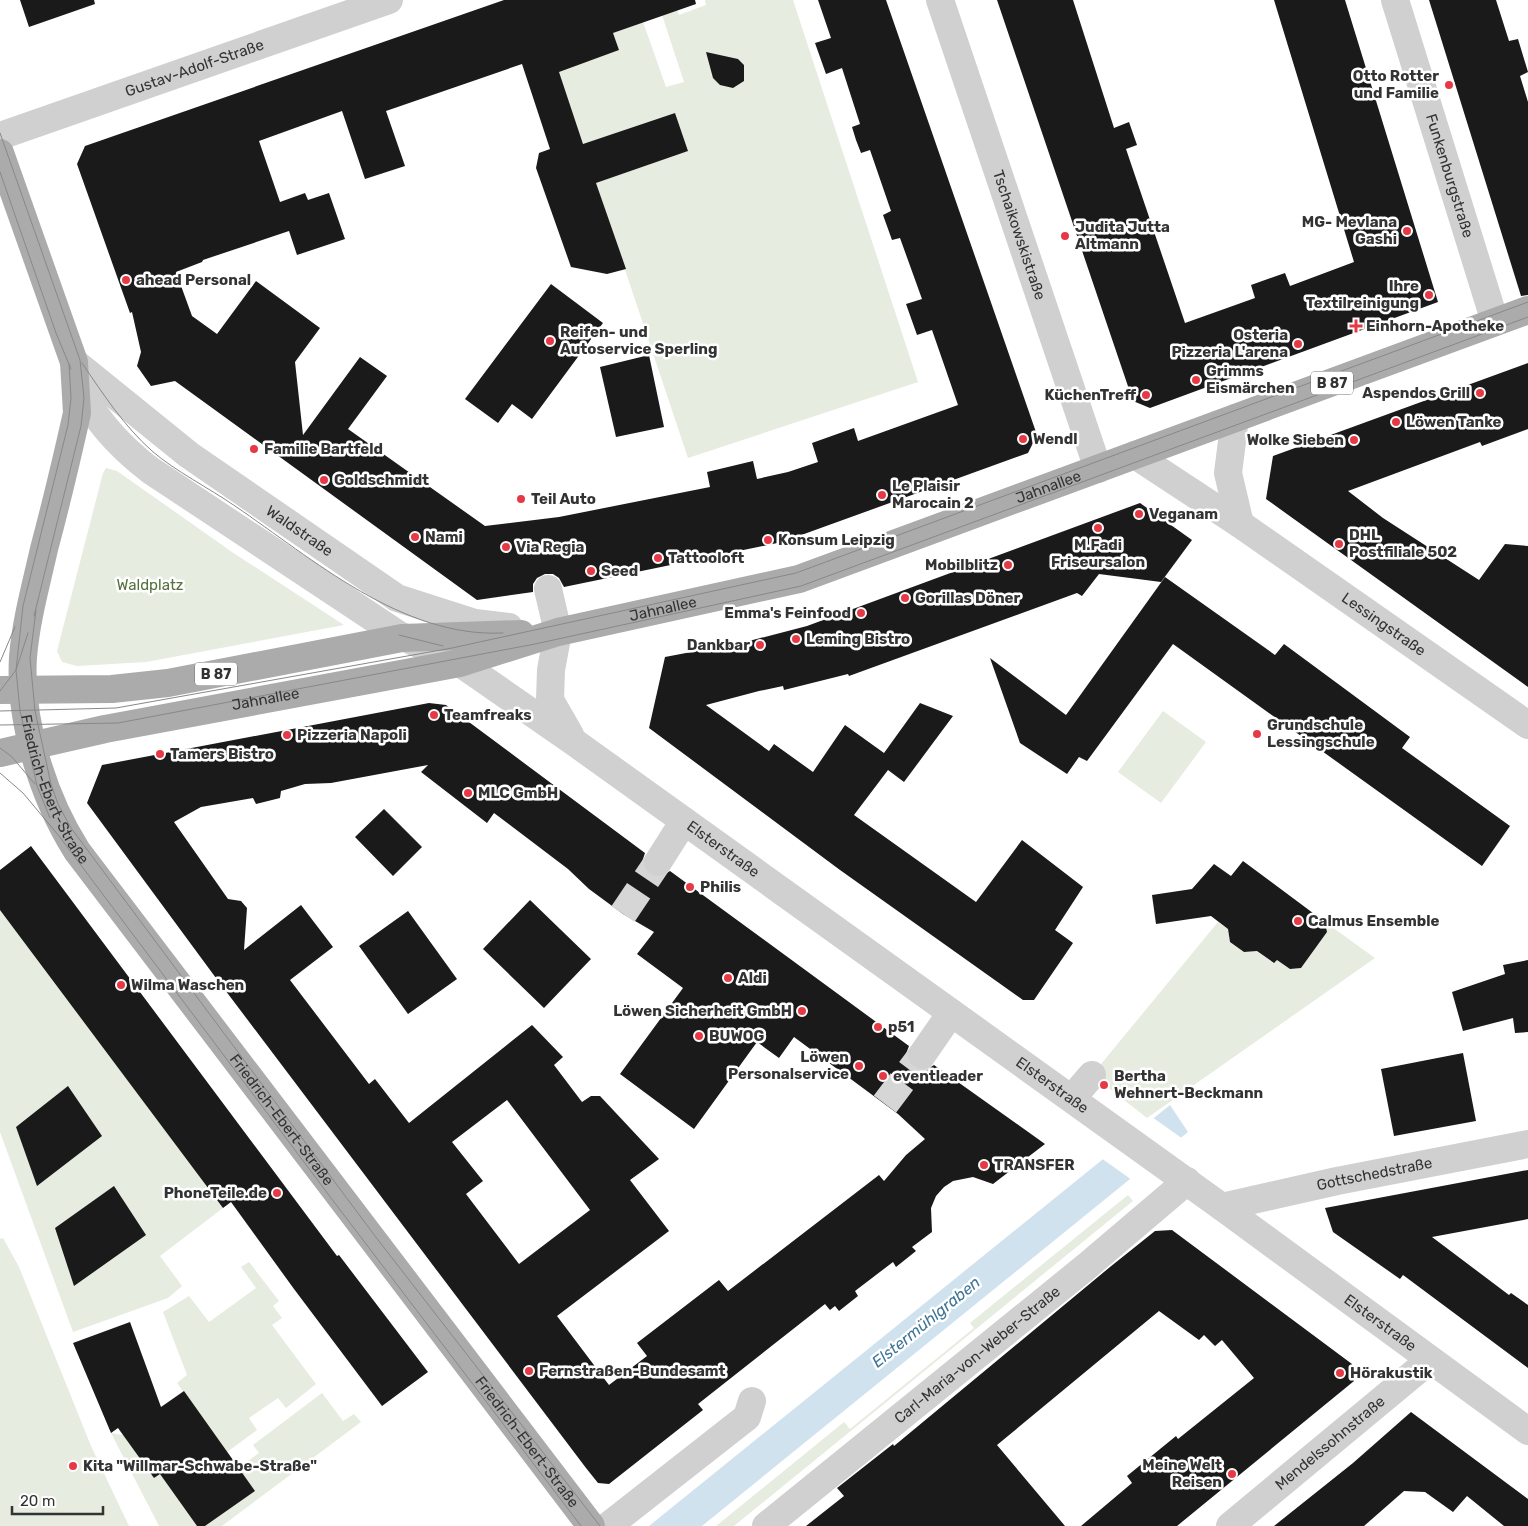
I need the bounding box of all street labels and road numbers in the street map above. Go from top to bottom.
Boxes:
street label: Gustav-Adolf-Straße [123,35,266,101]
street label: Funkenburgstraße [1422,112,1477,240]
street label: Tschaikowskistraße [989,168,1049,302]
road number: B 87 [1311,372,1353,394]
street label: Jahnallee [1013,467,1083,507]
street label: Waldstraße [263,502,336,560]
street label: Lessingstraße [1338,589,1429,660]
street label: Jahnallee [628,593,698,625]
road number: B 87 [195,662,237,686]
street label: Jahnallee [230,684,301,714]
street label: Friedrich-Ebert-Straße [17,713,93,868]
street label: Elsterstraße [683,817,763,881]
street label: Friedrich-Ebert-Straße [226,1051,337,1189]
street label: Elsterstraße [1012,1053,1092,1117]
street label: Gottschedstraße [1315,1154,1434,1194]
street label: Carl-Maria-von-Weber-Straße [891,1282,1064,1427]
street label: Elsterstraße [1341,1290,1420,1355]
street label: Friedrich-Ebert-Straße [471,1373,583,1511]
street label: Mendelssohnstraße [1271,1392,1389,1494]

